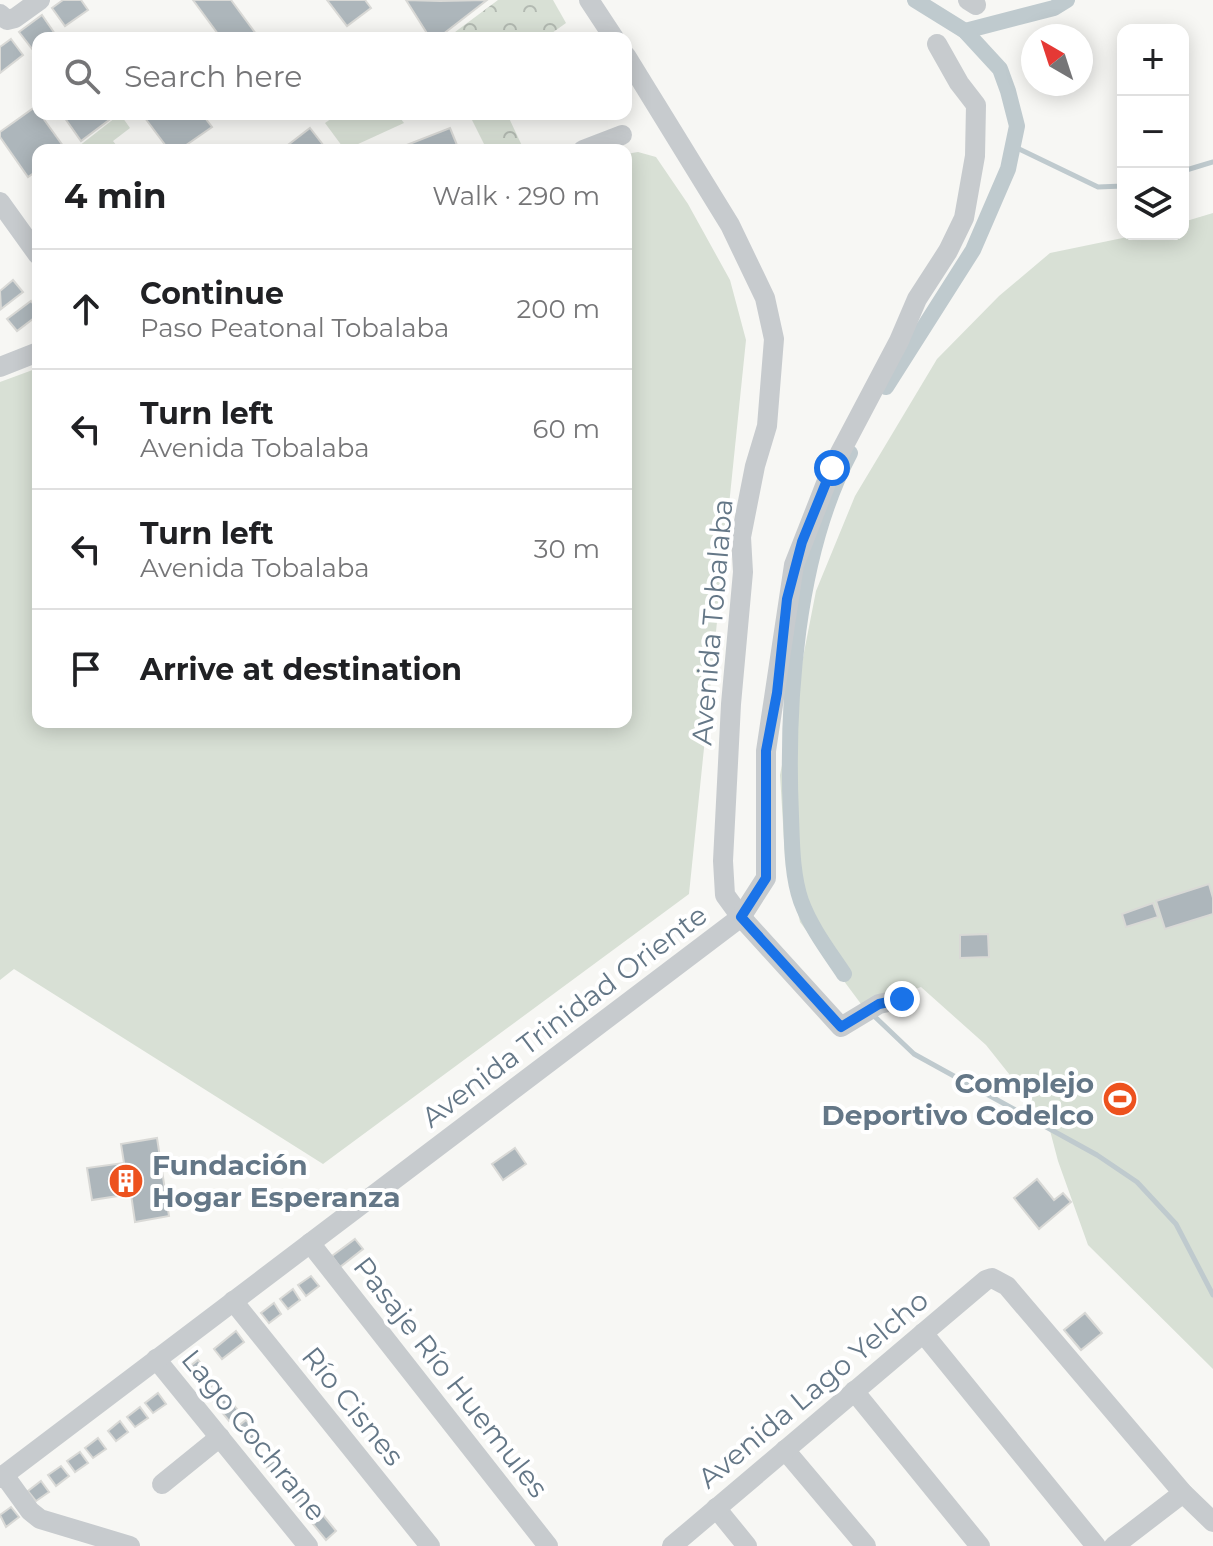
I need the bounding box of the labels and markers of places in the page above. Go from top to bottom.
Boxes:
place label: Complejo Deportivo Codelco [822,1066,1094,1132]
sports icon: Complejo Deportivo Codelco [1101,1080,1139,1118]
place label: Fundación Hogar Esperanza [152,1148,400,1214]
building icon: Fundación Hogar Esperanza [107,1162,145,1200]

